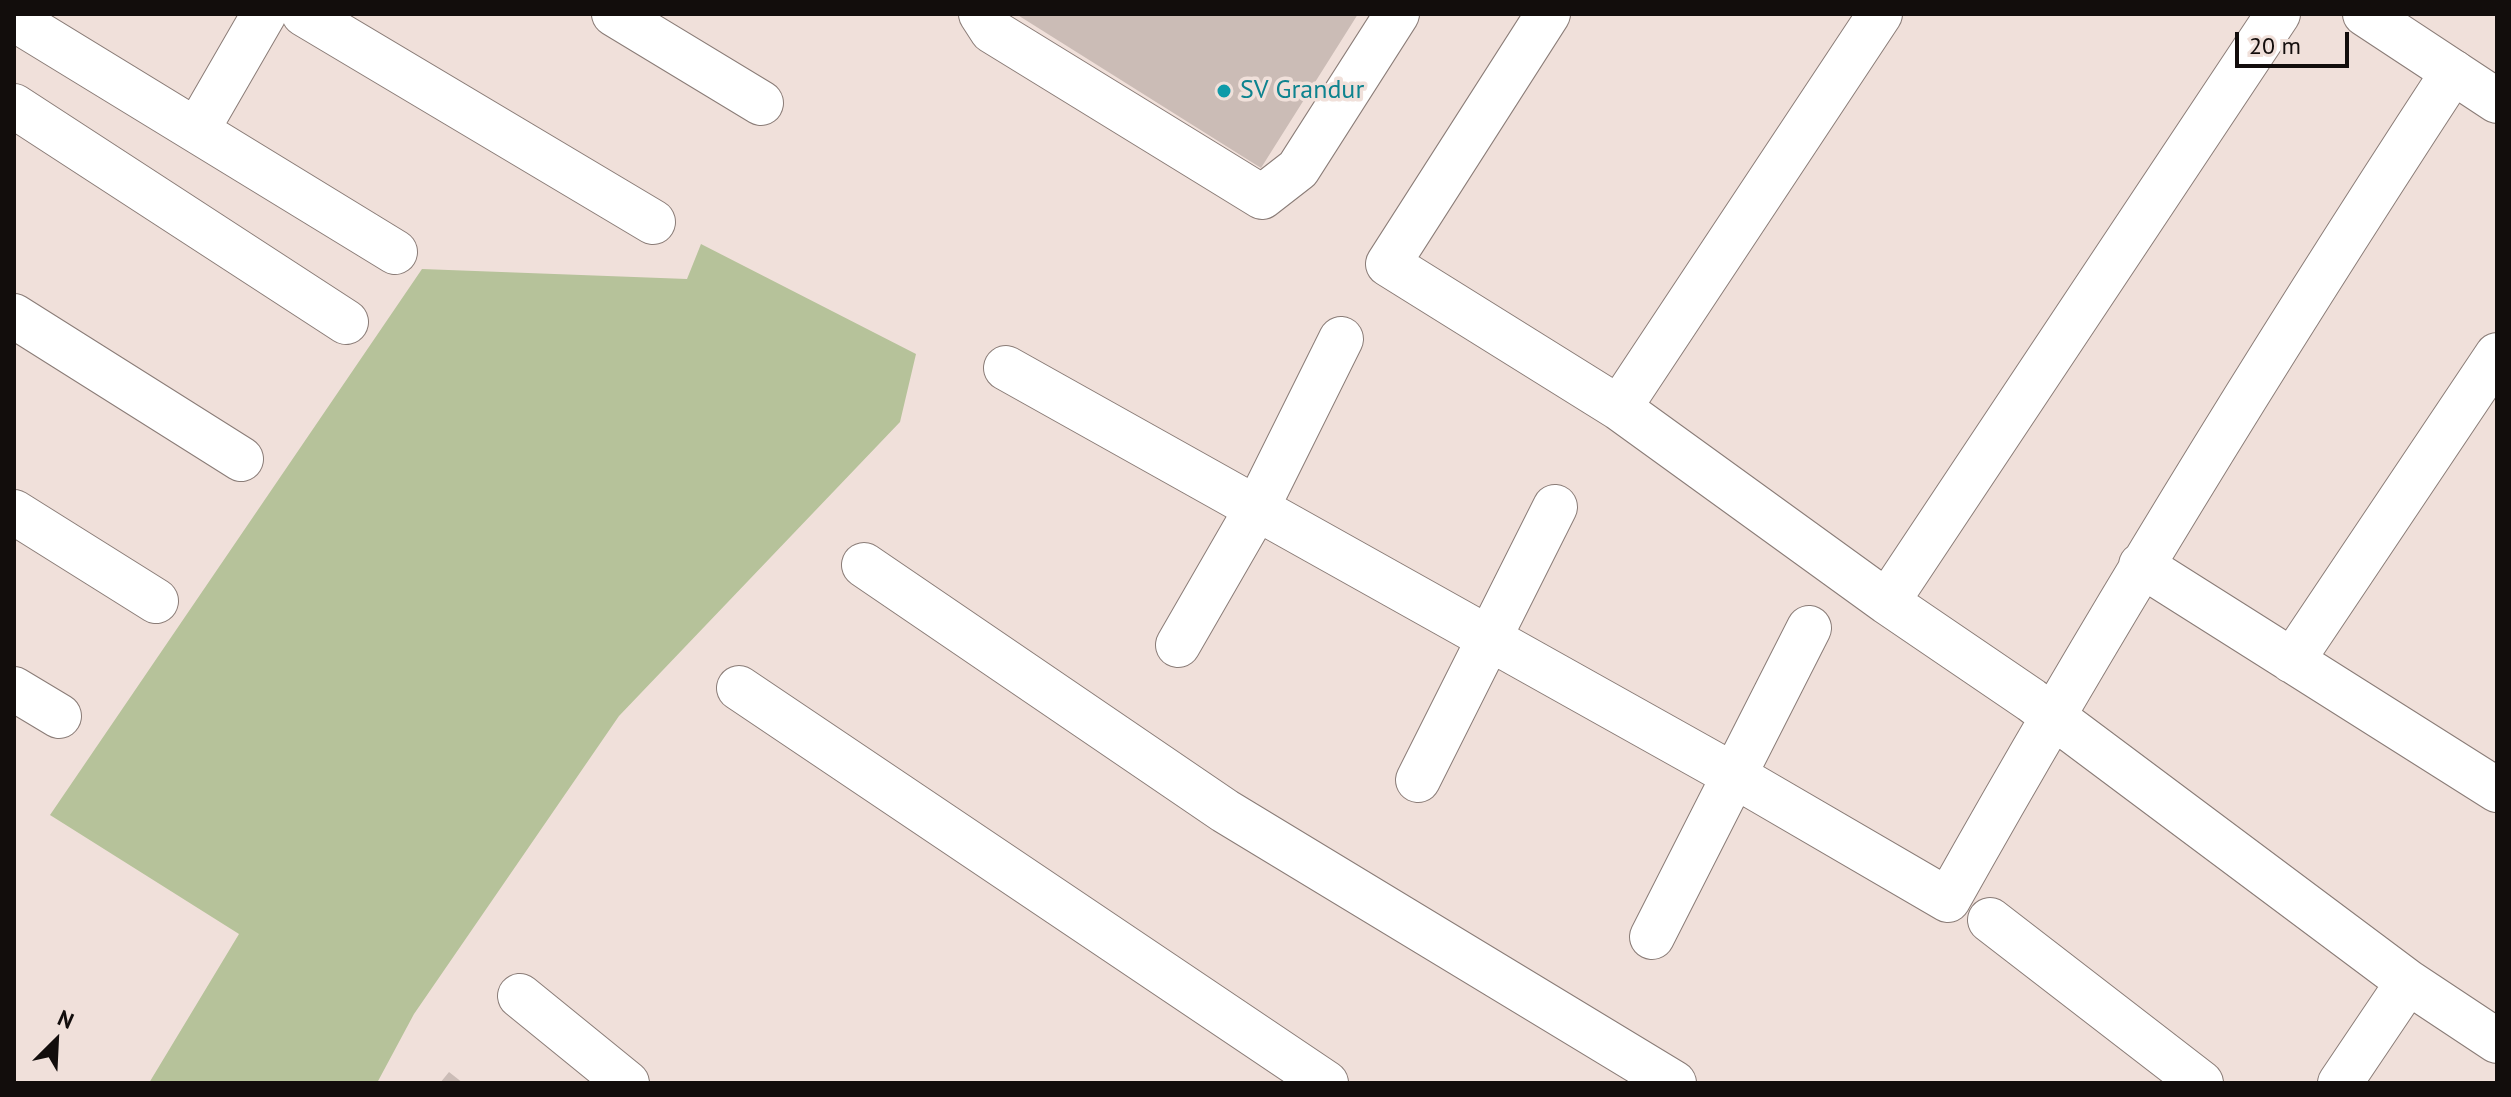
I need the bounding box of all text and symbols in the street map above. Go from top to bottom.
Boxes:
scale bar [2239,16,2353,66]
text: 20 m [2249,30,2301,61]
place label: SV Grandur [1240,75,1364,107]
marker: SV Grandur [1215,82,1233,100]
north arrow [16,1001,96,1081]
text: N [53,1003,78,1035]

